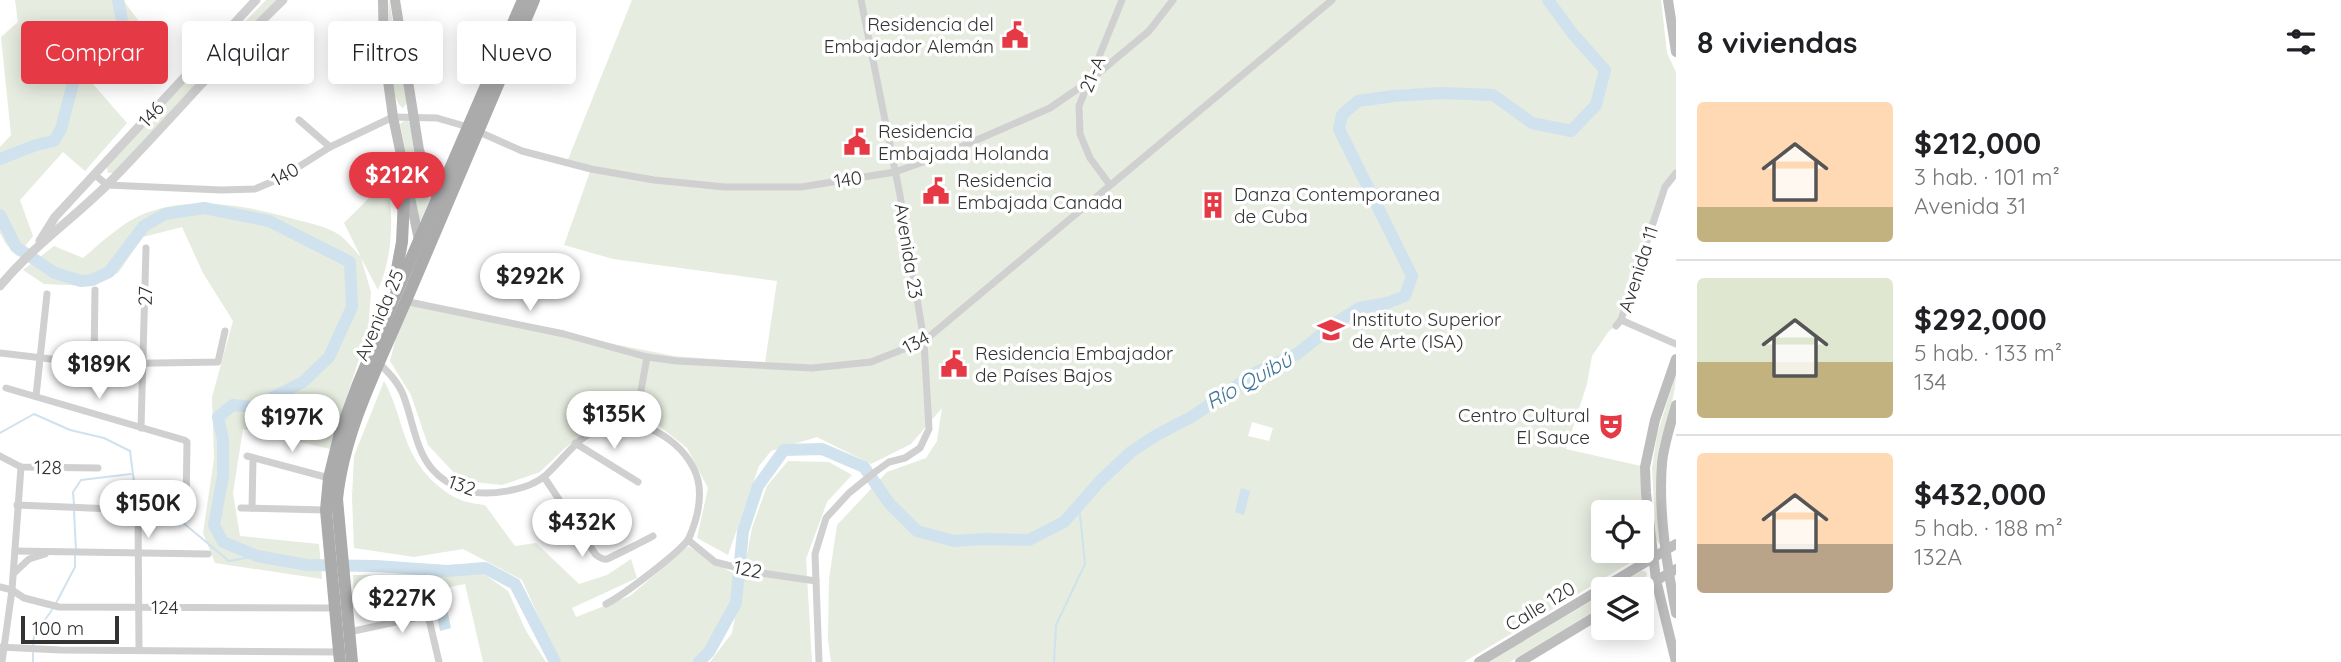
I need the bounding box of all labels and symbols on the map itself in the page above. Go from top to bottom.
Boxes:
place label: Residencia del Embajador Alemán [824,12,994,58]
public building icon: Residencia del Embajador Alemán [1000,20,1030,50]
street label: 21-A [1074,52,1110,96]
street label: 146 [133,96,169,132]
place label: Residencia Embajada Holanda [878,119,1049,165]
public building icon: Residencia Embajada Holanda [842,127,872,157]
pin: $212K [348,152,446,212]
street label: 140 [267,157,303,191]
street label: 140 [832,165,864,193]
place label: Residencia Embajada Canada [957,168,1122,214]
public building icon: Residencia Embajada Canada [921,176,951,206]
place label: Danza Contemporanea de Cuba [1234,182,1440,228]
building icon: Danza Contemporanea de Cuba [1198,190,1228,220]
street label: Avenida 23 [890,202,928,300]
street label: Avenida 11 [1613,223,1663,315]
pin: $292K [481,254,579,313]
street label: Avenida 25 [349,266,409,364]
street label: 27 [133,286,157,306]
place label: Instituto Superior de Arte (ISA) [1352,307,1502,353]
school or university icon: Instituto Superior de Arte (ISA) [1316,315,1346,345]
street label: 134 [898,325,934,359]
place label: Residencia Embajador de Países Bajos [975,341,1174,387]
pin: $189K [50,342,148,401]
water label: Río Quibú [1201,345,1297,414]
public building icon: Residencia Embajador de Países Bajos [939,349,969,379]
pin: $135K [565,392,663,451]
pin: $197K [243,394,341,454]
place label: Centro Cultural El Sauce [1458,403,1590,449]
theatre icon: Centro Cultural El Sauce [1596,411,1626,441]
street label: 128 [34,455,62,479]
street label: 132 [445,469,479,501]
pin: $150K [99,480,197,540]
pin: $432K [533,500,631,559]
street label: 122 [732,554,764,584]
pin: $227K [353,576,451,635]
street label: Calle 120 [1501,576,1579,636]
street label: 124 [151,595,179,619]
scale bar [21,613,119,645]

